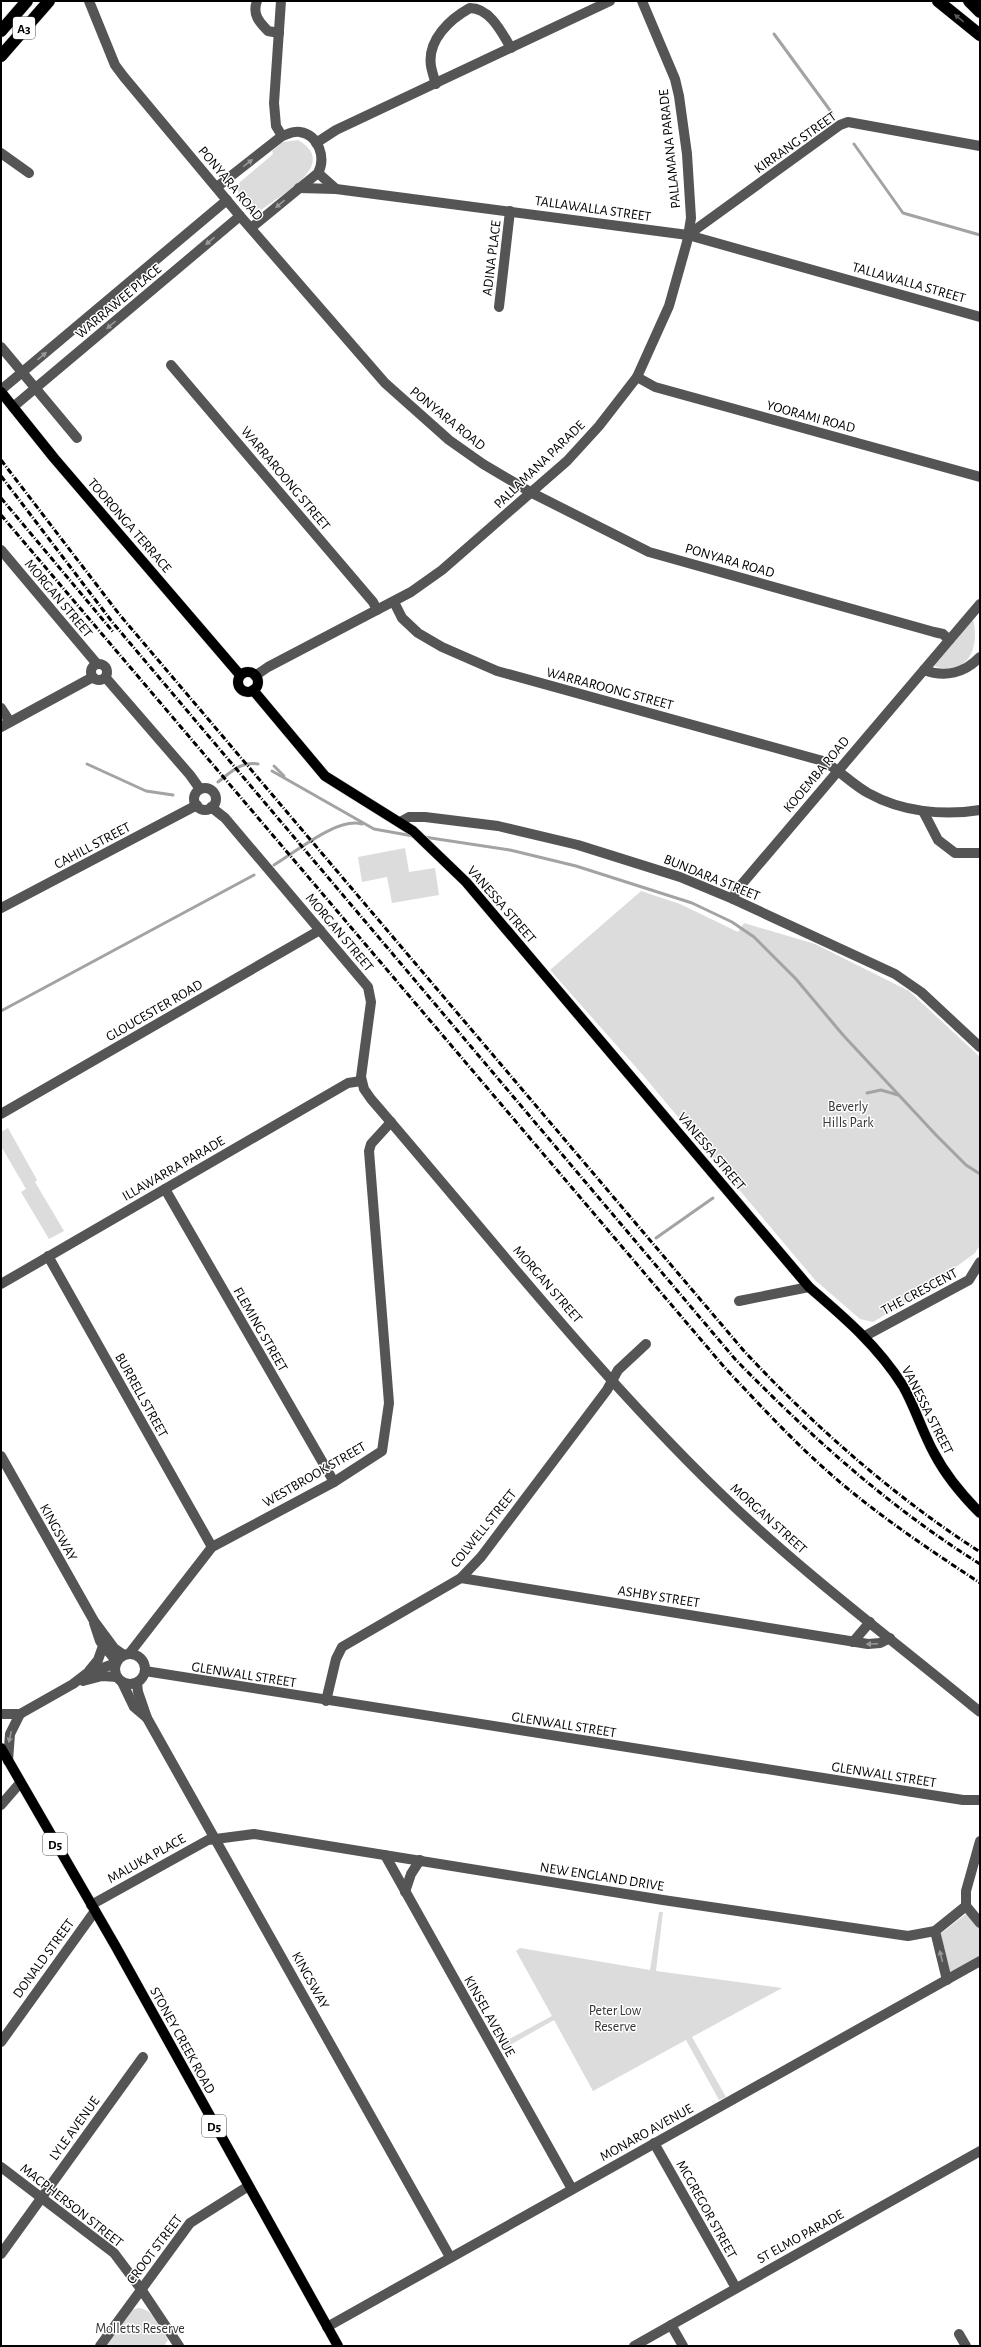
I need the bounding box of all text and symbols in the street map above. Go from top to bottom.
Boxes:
one-way arrow [954,14,965,22]
road number: A3 [13,17,35,39]
street label: PALLAMANA PARADE [657,88,683,209]
street label: KIRRANG STREET [752,109,839,176]
street label: PONYARA ROAD [195,144,265,223]
one-way arrow [242,159,253,167]
street label: TALLAWALLA STREET [534,194,652,224]
one-way arrow [275,199,286,208]
street label: ADINA PLACE [480,219,504,297]
one-way arrow [205,236,216,245]
street label: TALLAWALLA STREET [850,260,967,306]
street label: WARRAWEE PLACE [73,262,164,342]
one-way arrow [106,320,116,329]
one-way arrow [36,352,47,361]
street label: PONYARA ROAD [407,384,488,453]
street label: YOORAMI ROAD [765,398,857,436]
street label: PALLAMANA PARADE [492,418,588,511]
street label: WARRAROONG STREET [238,424,333,533]
street label: TOORONGA TERRACE [85,476,174,576]
street label: PONYARA ROAD [683,542,776,580]
street label: MORGAN STREET [22,557,95,641]
street label: WARRAROONG STREET [545,665,675,713]
street label: KOOEMBA ROAD [781,734,852,815]
street label: CAHILL STREET [52,820,133,872]
street label: BUNDARA STREET [662,852,762,904]
street label: VANESSA STREET [464,863,538,946]
street label: MORGAN STREET [303,891,376,975]
street label: GLOUCESTER ROAD [104,978,205,1044]
park label: Beverly Hills Park [822,1100,874,1130]
street label: VANESSA STREET [675,1110,748,1193]
street label: ILLAWARRA PARADE [120,1134,227,1204]
street label: MORGAN STREET [510,1243,585,1326]
street label: THE CRESCENT [879,1266,960,1318]
street label: FLEMING STREET [230,1285,290,1374]
street label: BURRELL STREET [112,1351,170,1440]
street label: VANESSA STREET [899,1364,955,1457]
street label: WESTBROOK STREET [260,1440,369,1510]
street label: MORGAN STREET [727,1481,809,1557]
street label: COLWELL STREET [448,1487,519,1570]
street label: KINGSWAY [37,1502,80,1564]
street label: ASHBY STREET [617,1584,701,1610]
one-way arrow [866,1640,878,1647]
street label: GLENWALL STREET [190,1660,297,1690]
street label: GLENWALL STREET [510,1710,617,1740]
one-way arrow [6,1730,12,1743]
street label: GLENWALL STREET [830,1760,937,1790]
street label: MALUKA PLACE [105,1832,188,1886]
road number: D5 [43,1833,67,1855]
street label: NEW ENGLAND DRIVE [539,1860,665,1894]
street label: DONALD STREET [10,1916,77,2001]
one-way arrow [938,1949,944,1961]
street label: KINGSWAY [289,1950,332,2012]
street label: KINSEL AVENUE [461,1974,517,2059]
street label: STONEY CREEK ROAD [147,1985,217,2096]
park label: Peter Low Reserve [589,2004,642,2034]
street label: LYLE AVENUE [47,2094,103,2163]
street label: MONARO AVENUE [598,2101,696,2164]
road number: D5 [202,2115,226,2137]
street label: MCGREGOR STREET [673,2158,739,2261]
street label: MACPHERSON STREET [17,2161,126,2250]
street label: ST ELMO PARADE [755,2207,846,2266]
street label: CROOT STREET [124,2212,185,2287]
park label: Molletts Reserve [95,2322,185,2336]

